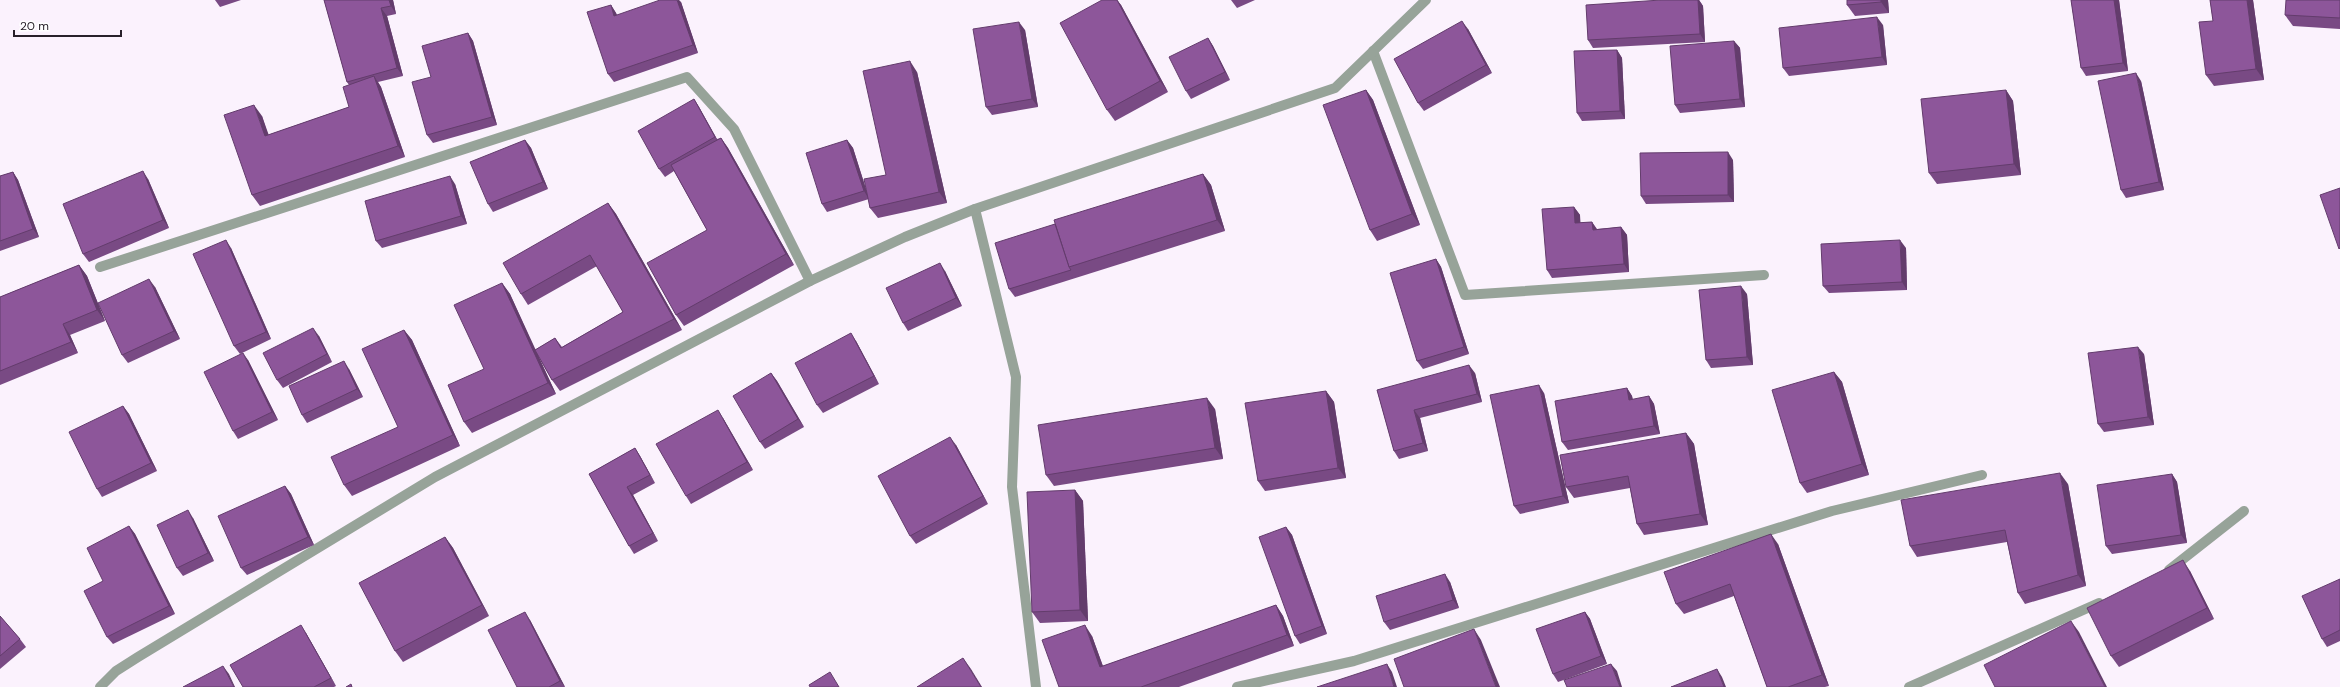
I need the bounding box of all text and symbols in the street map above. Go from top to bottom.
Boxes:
scale bar [14,12,121,38]
text: 20 m [20,18,49,34]

